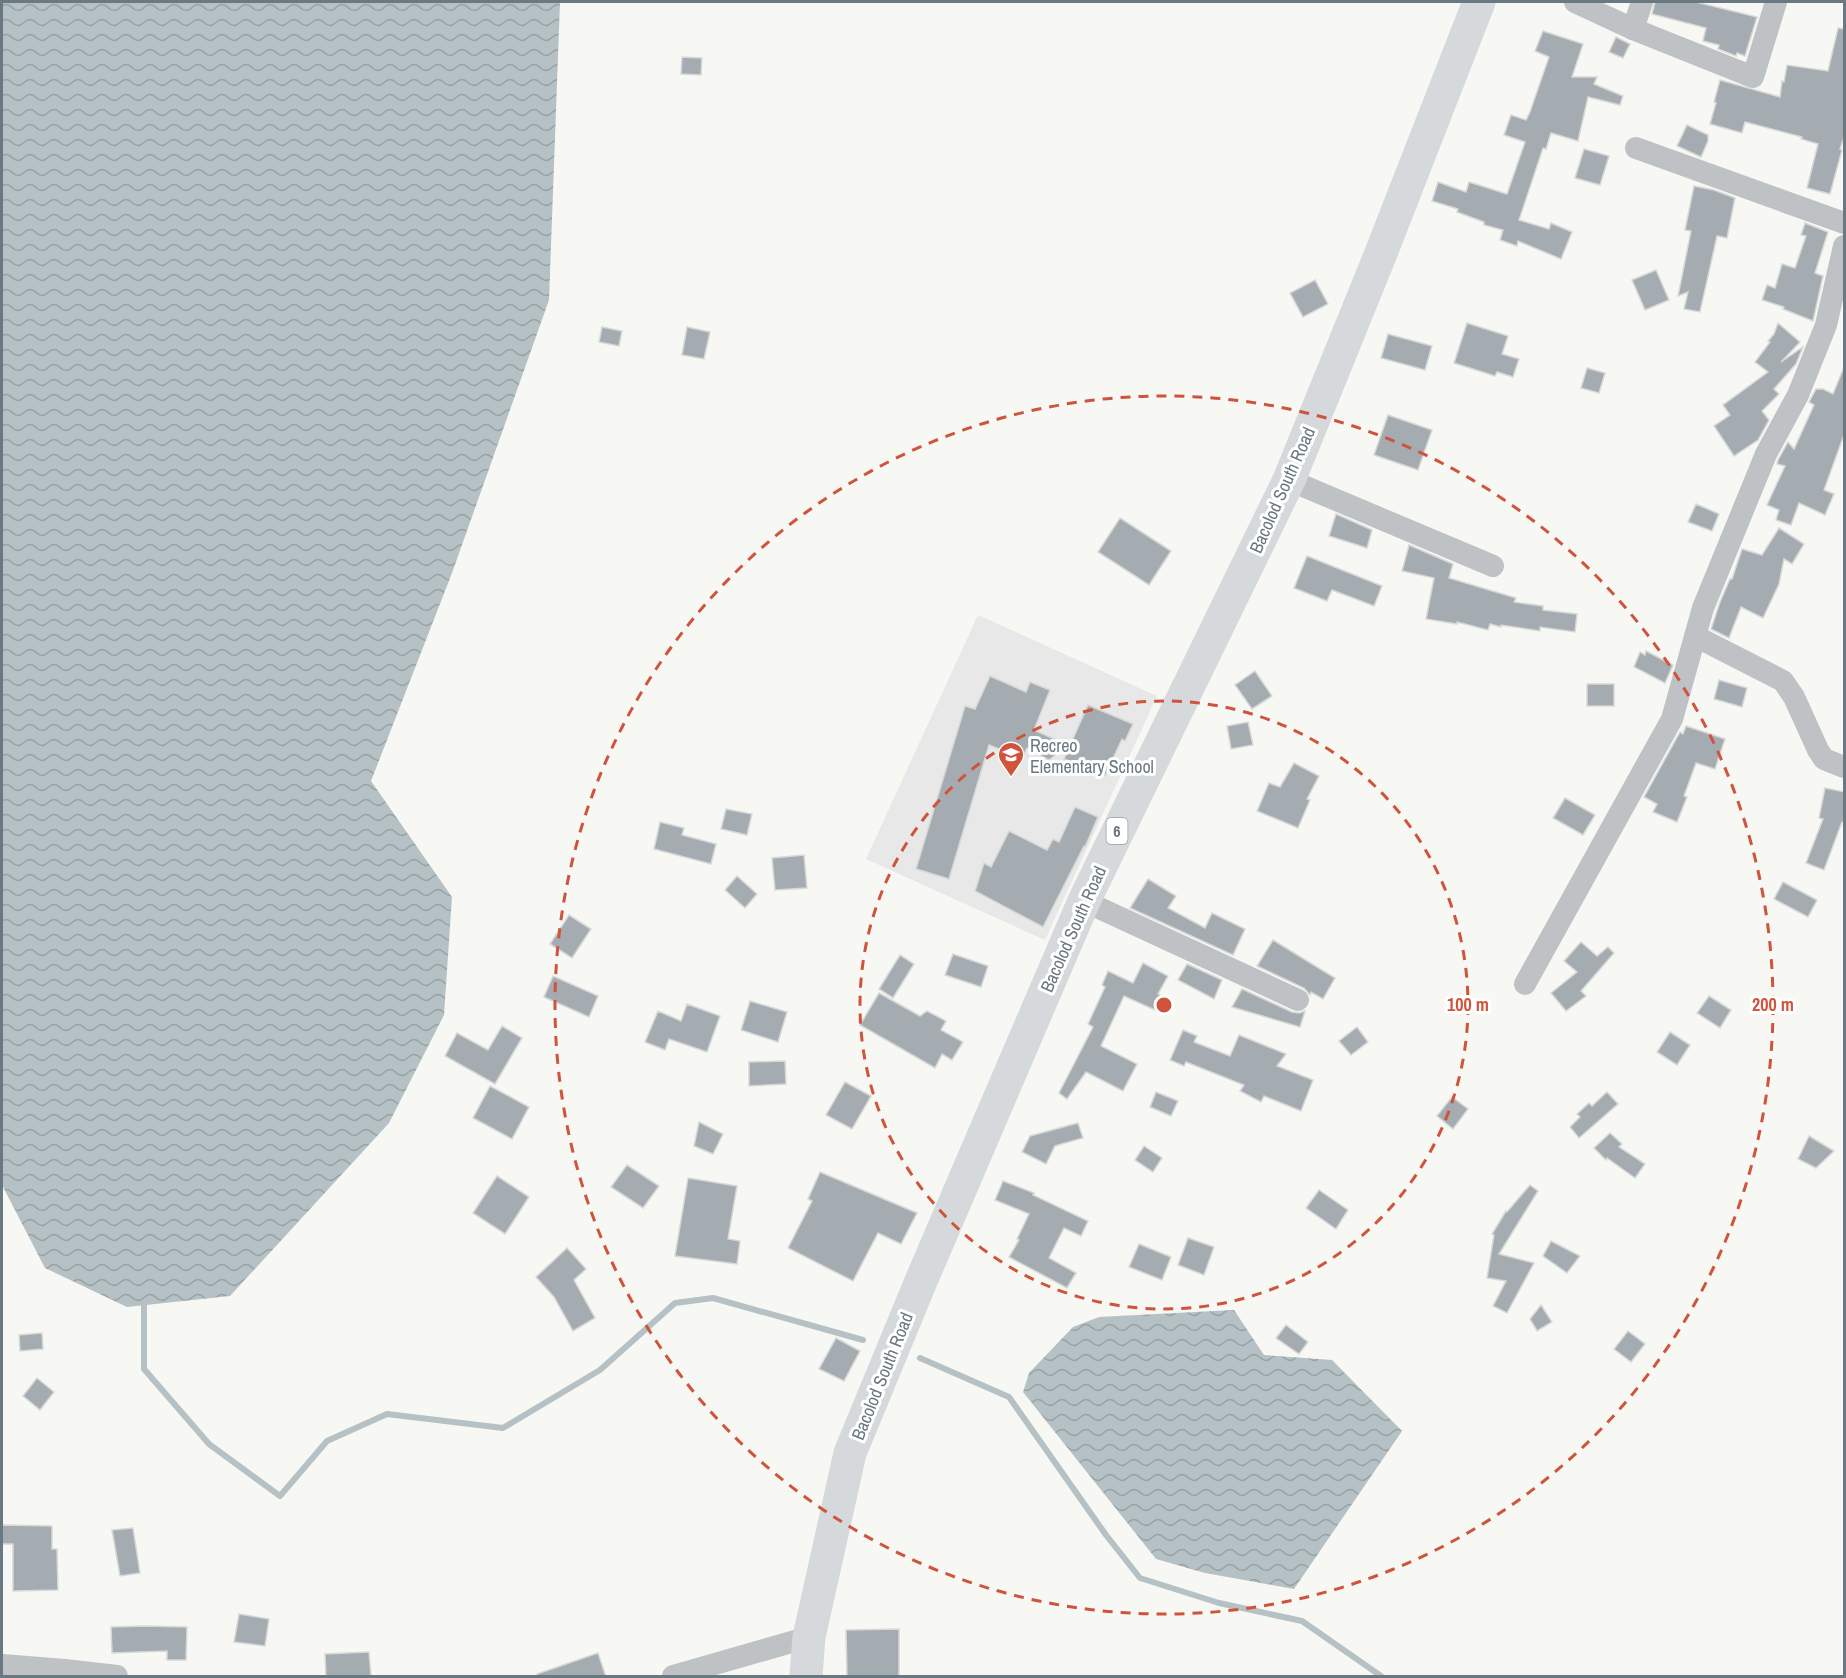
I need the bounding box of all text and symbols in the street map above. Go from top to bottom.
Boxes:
street label: Bacolod South Road [1243,423,1321,557]
place label: Recreo Elementary School [1030,733,1154,779]
school or university icon: Recreo Elementary School [996,740,1026,778]
road number: 6 [1106,818,1128,844]
street label: Bacolod South Road [1034,862,1112,996]
text: 100 m [1447,992,1489,1017]
text: 200 m [1752,992,1794,1017]
centre of rings [1154,995,1174,1015]
street label: Bacolod South Road [845,1309,919,1443]

